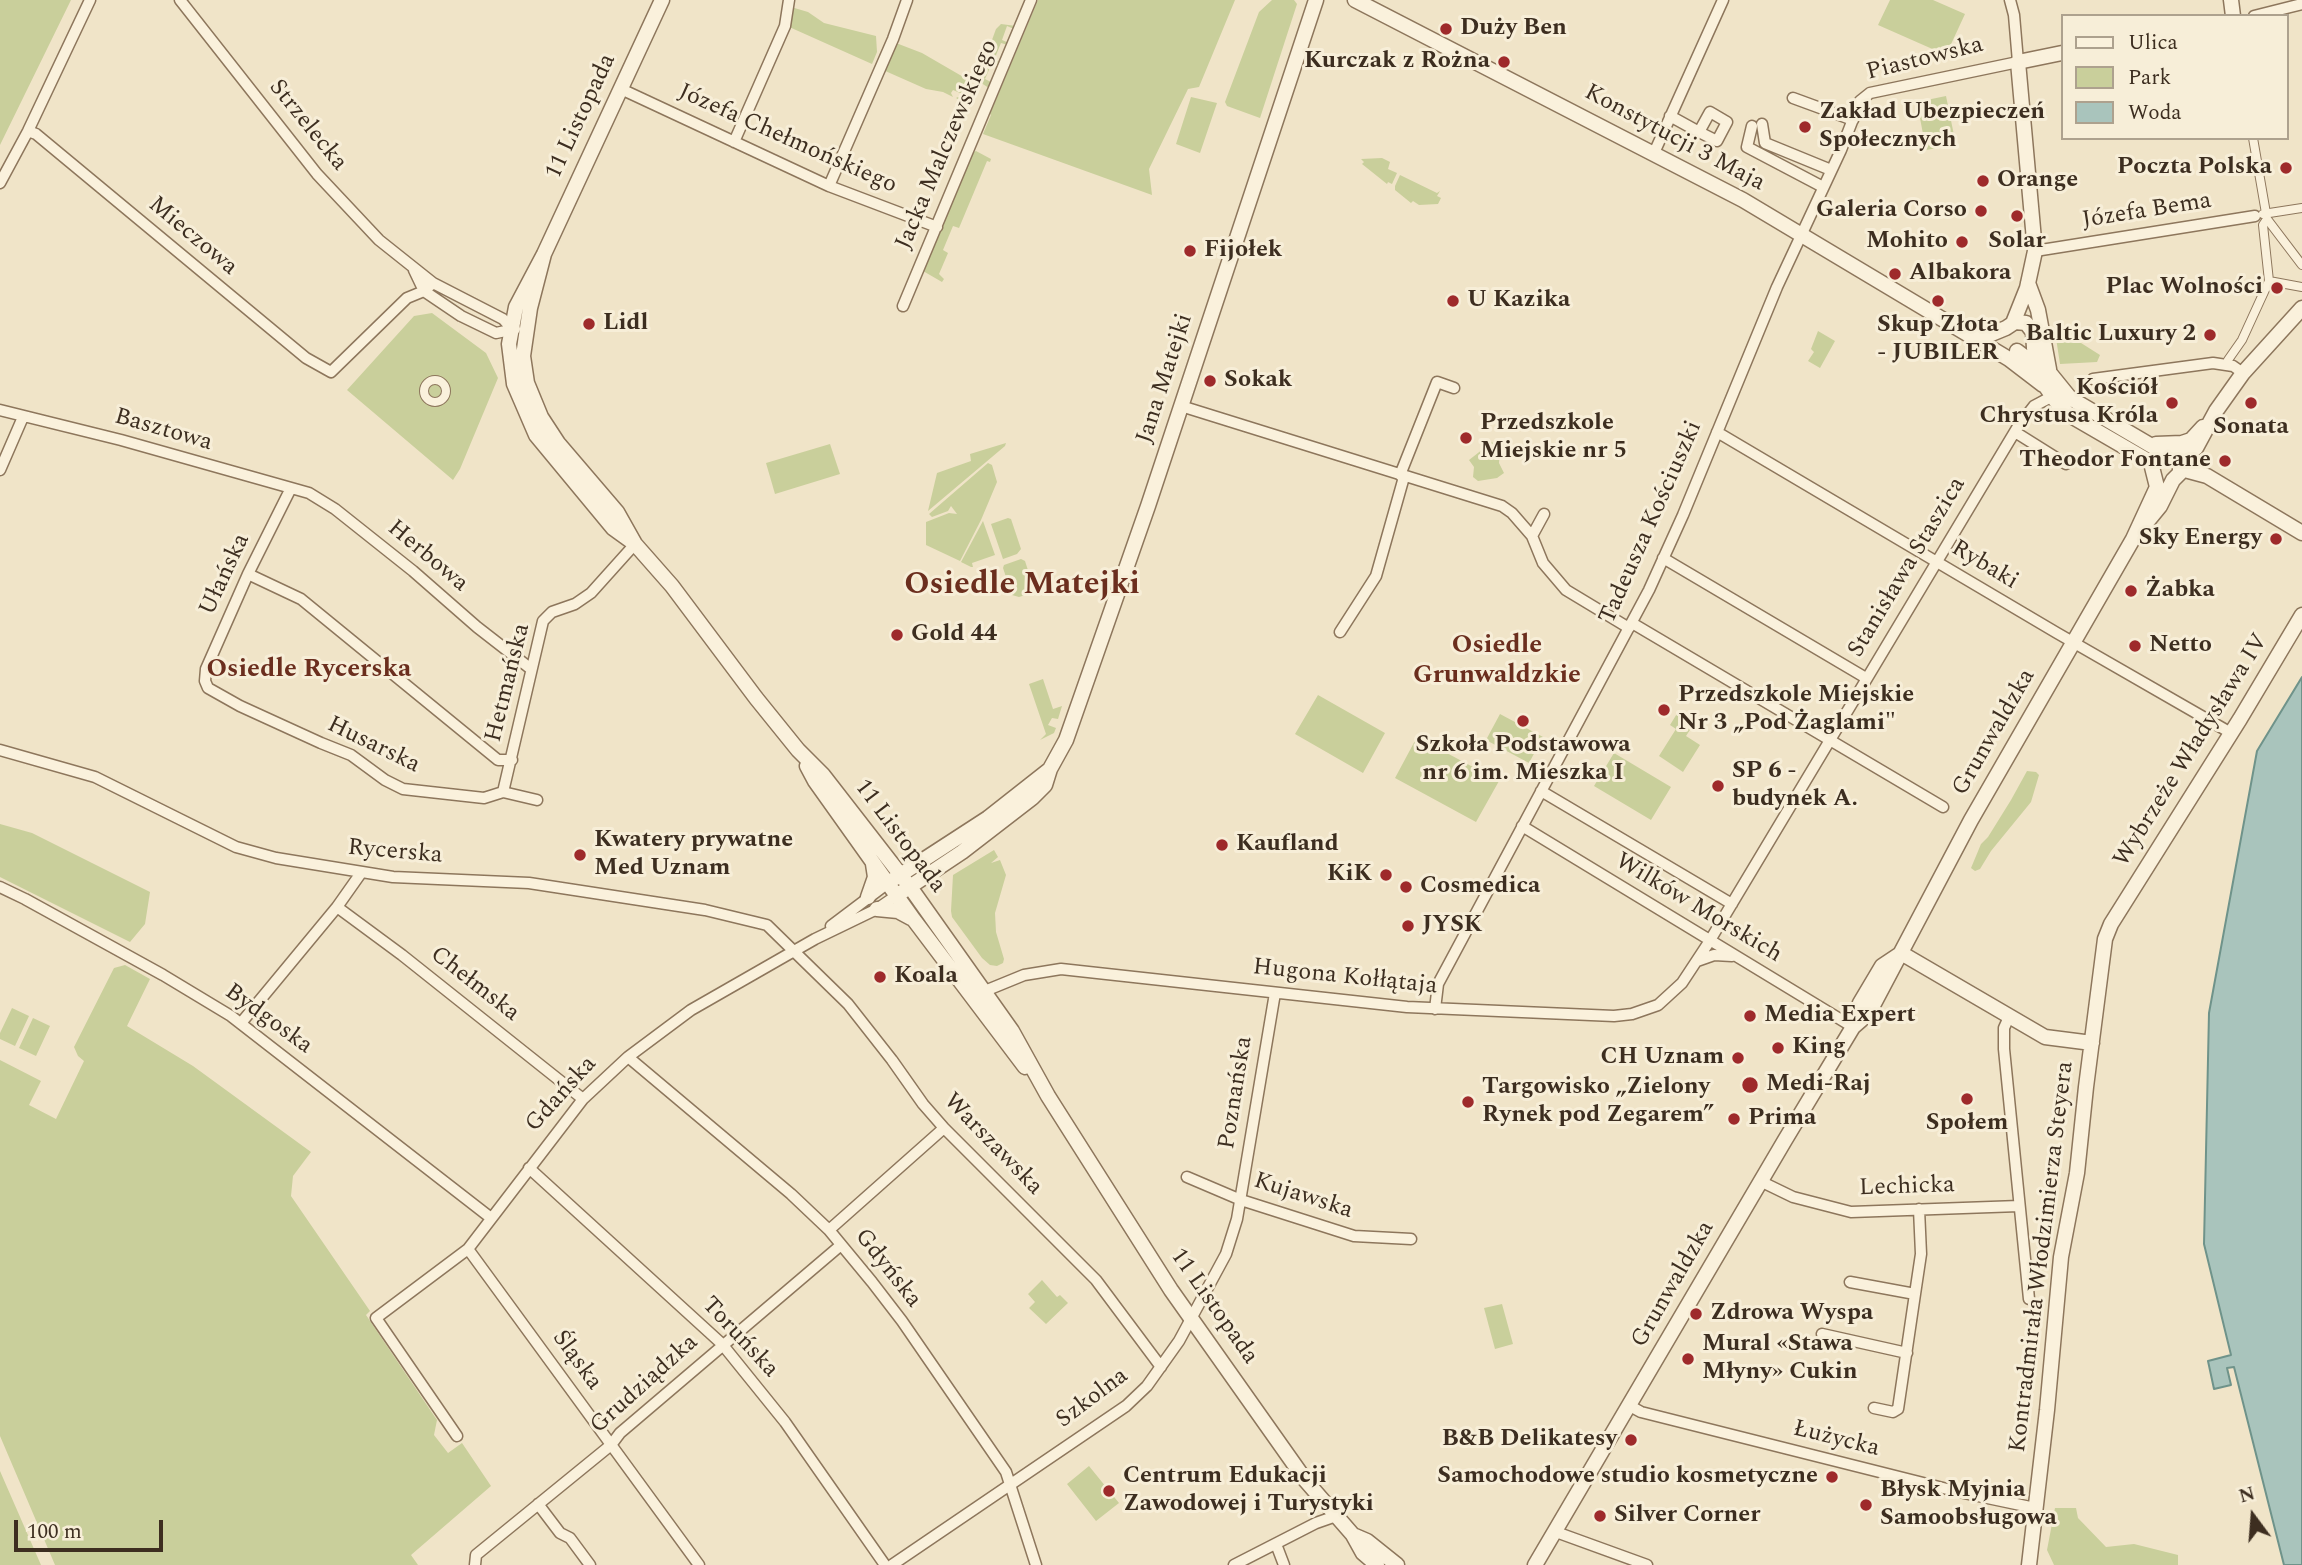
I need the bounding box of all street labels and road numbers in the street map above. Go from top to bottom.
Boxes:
street label: Piastowska [1864,32,1986,88]
street label: Jacka Malczewskiego [891,36,1005,254]
street label: 11 Listopada [540,50,624,184]
street label: Strzelecka [261,75,353,177]
street label: Józefa Chełmońskiego [673,79,901,201]
street label: Konstytucji 3 Maja [1579,79,1769,199]
street label: Józefa Bema [2080,188,2214,236]
street label: Mieczowa [141,191,243,283]
street label: Jana Matejki [1131,310,1201,448]
street label: Basztowa [111,403,215,459]
street label: Tadeusza Kościuszki [1594,417,1710,629]
street label: Stanisława Staszica [1843,473,1973,663]
street label: Herbowa [381,515,473,599]
street label: Ułańska [195,529,257,621]
street label: Rybaki [1945,535,2023,597]
street label: Hetmańska [480,621,538,745]
street label: Wybrzeże Władysława IV [2108,629,2276,873]
street label: Grunwaldzka [1947,665,2043,801]
street label: Husarska [322,711,424,781]
street label: 11 Listopada [847,774,951,900]
street label: Rycerska [346,835,444,871]
street label: Wilków Morskich [1609,848,1787,970]
street label: Chełmska [423,941,525,1029]
street label: Hugona Kołłątaja [1251,954,1439,1002]
street label: Bydgoska [218,978,318,1062]
street label: Poznańska [1214,1035,1260,1151]
street label: Gdańska [520,1051,604,1139]
street label: Kontradmirała Włodzimierza Steyera [2005,1060,2081,1454]
street label: Warszawska [936,1088,1048,1202]
street label: Kujawska [1250,1167,1356,1227]
street label: Lechicka [1859,1172,1955,1204]
street label: Grunwaldzka [1626,1217,1722,1353]
street label: Gdyńska [847,1224,927,1314]
street label: 11 Listopada [1163,1243,1263,1371]
street label: Toruńska [694,1292,784,1384]
street label: Śląska [545,1326,607,1396]
street label: Grudziądzka [585,1329,705,1441]
street label: Szkolna [1051,1363,1135,1435]
street label: Łużycka [1790,1415,1882,1465]

